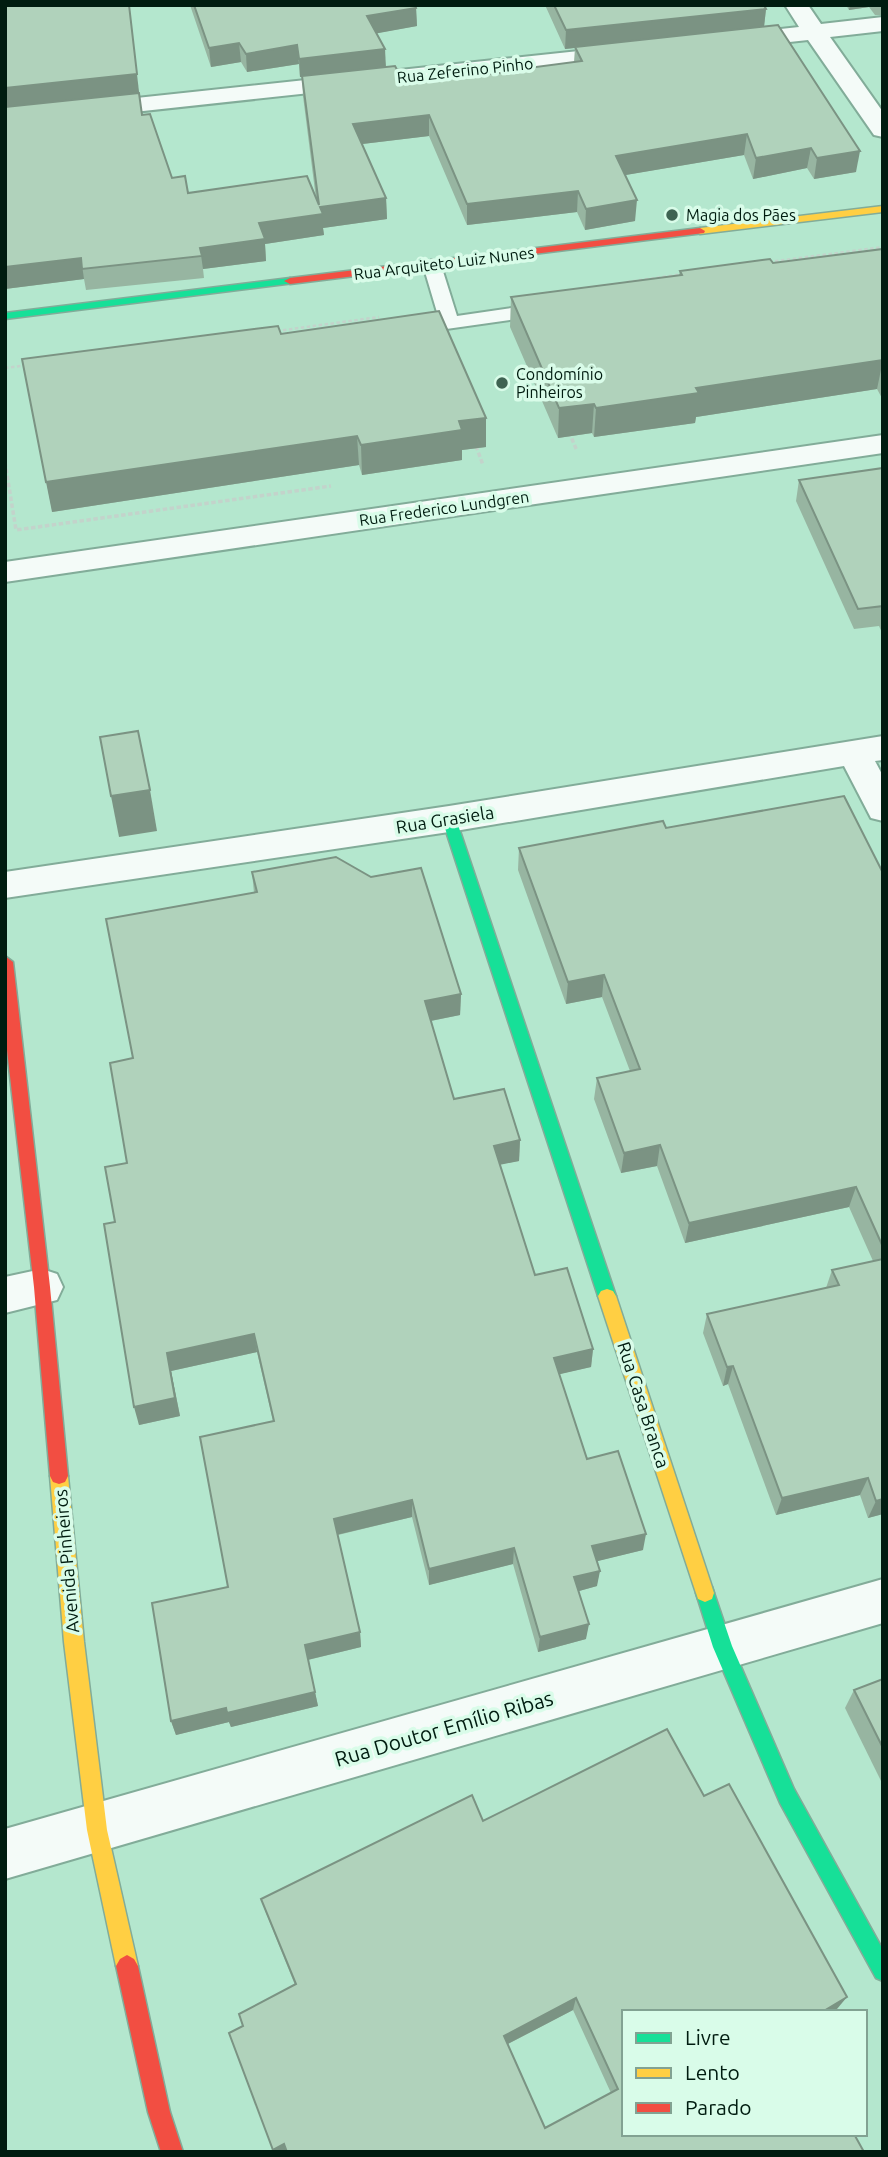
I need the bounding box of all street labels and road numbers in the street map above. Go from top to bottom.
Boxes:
street label: Rua Zeferino Pinho [396,54,534,86]
street label: Rua Arquiteto Luiz Nunes [353,243,535,283]
street label: Rua Frederico Lundgren [358,487,530,529]
street label: Rua Grasiela [394,801,495,837]
street label: Rua Casa Branca [614,1339,674,1470]
street label: Avenida Pinheiros [50,1488,82,1634]
street label: Rua Doutor Emílio Ribas [332,1685,556,1771]

